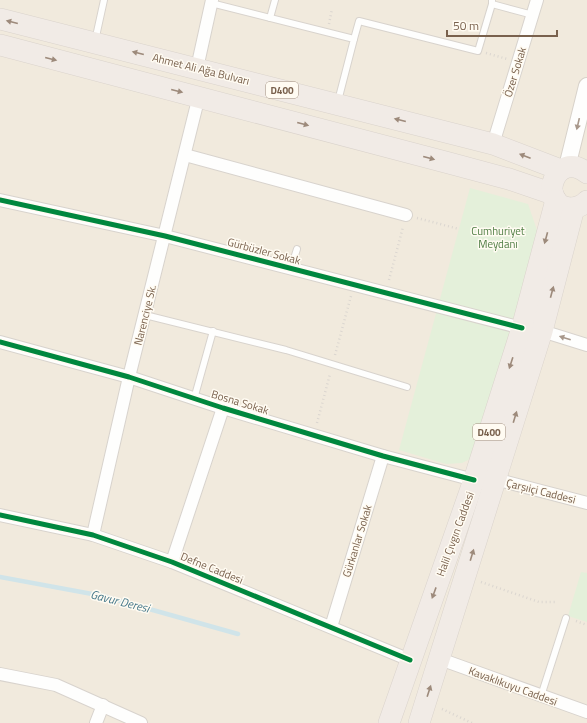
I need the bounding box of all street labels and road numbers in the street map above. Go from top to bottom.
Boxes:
street label: Özer Sokak [500,44,530,99]
street label: Ahmet Ali Ağa Bulvarı [151,49,251,89]
road number: D400 [266,82,298,98]
street label: Gürbüzler Sokak [226,234,303,269]
street label: Narenciye Sk. [130,283,160,347]
street label: Bosna Sokak [209,386,271,419]
road number: D400 [473,424,505,440]
street label: Çarşıiçi Caddesi [505,475,577,507]
street label: Halil Çıvgın Caddesi [432,489,478,579]
street label: Gürkanlar Sokak [338,502,376,579]
street label: Defne Caddesi [178,548,246,588]
street label: Kavaklıkuyu Caddesi [466,662,560,710]

